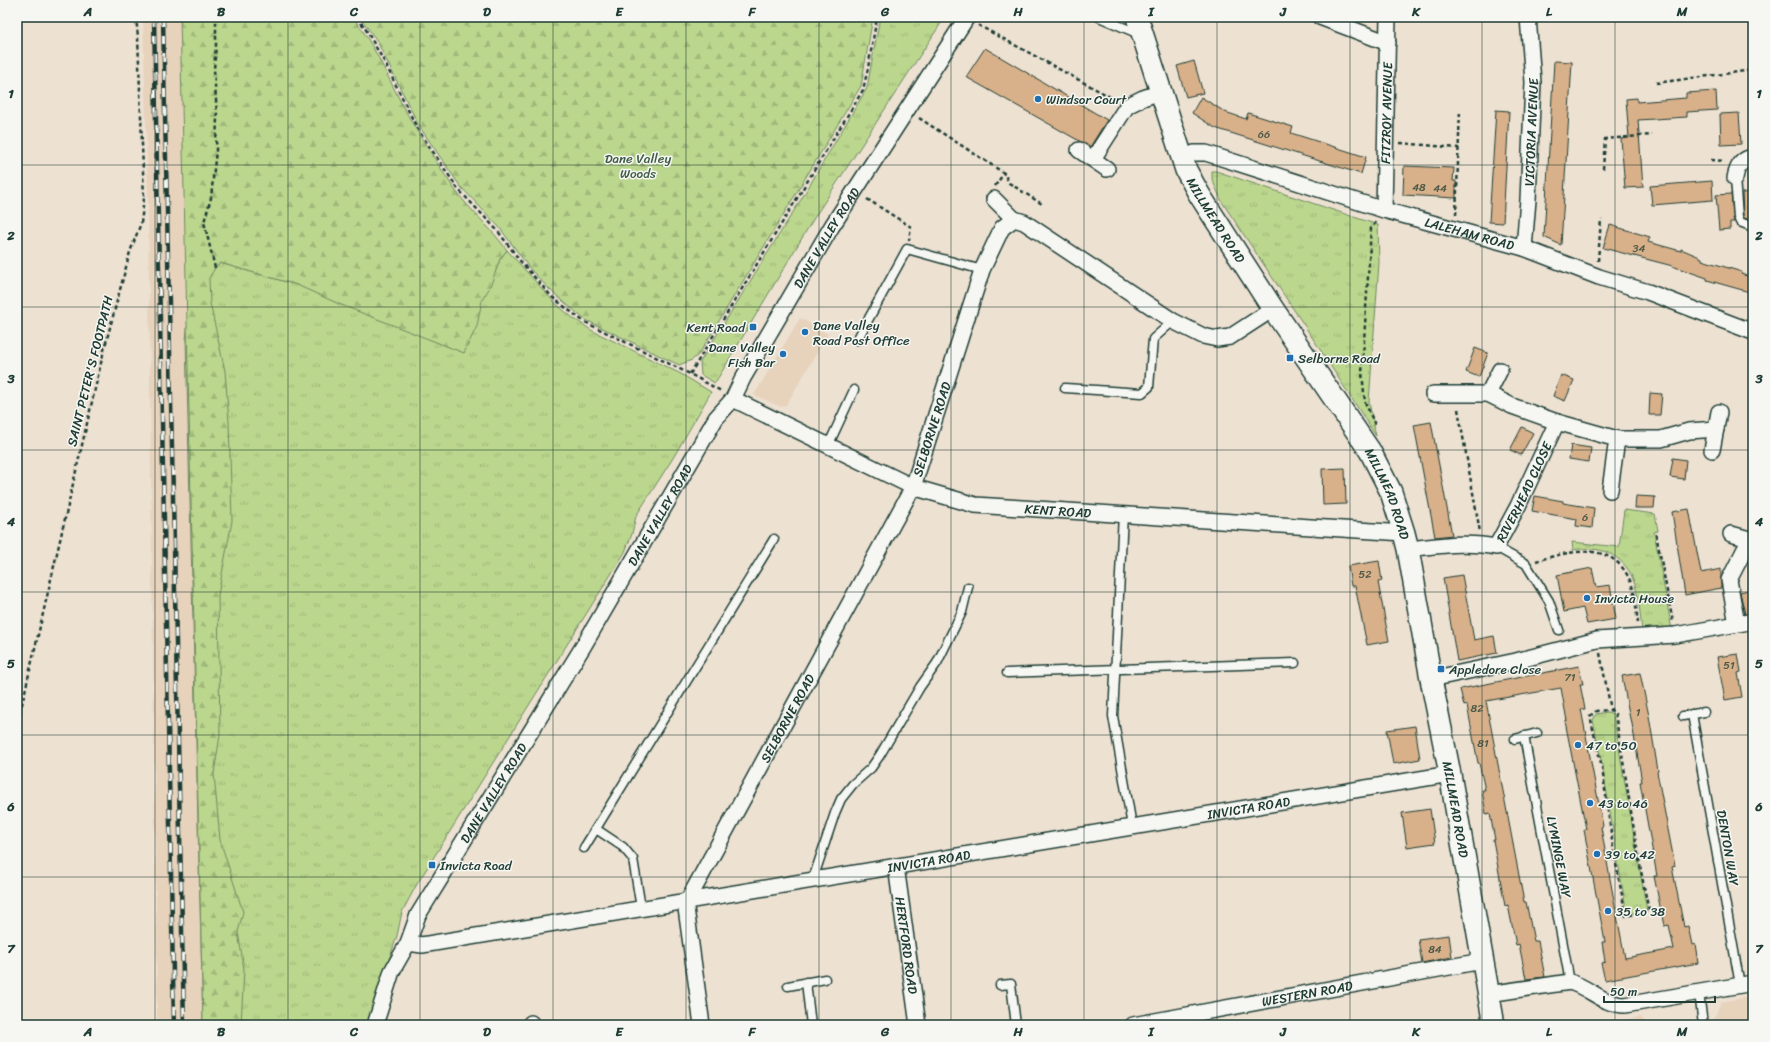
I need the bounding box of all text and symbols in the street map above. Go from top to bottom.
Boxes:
text: A [83,0,92,23]
text: B [217,0,226,23]
text: C [349,0,359,23]
text: D [483,0,491,23]
text: E [615,0,624,23]
text: F [747,0,756,23]
text: G [880,0,890,23]
text: H [1012,0,1023,23]
text: I [1147,0,1155,23]
text: J [1279,0,1287,23]
text: K [1411,0,1421,23]
text: L [1546,0,1553,23]
text: M [1676,0,1688,23]
street label: FITZROY AVENUE [1373,61,1399,164]
street label: VICTORIA AVENUE [1517,77,1545,187]
text: 1 [8,82,14,105]
text: 1 [1756,82,1762,105]
place label: Windsor Court [1046,88,1127,111]
marker: Windsor Court [1033,94,1043,104]
house number: 66 [1258,125,1270,144]
park label: Dane Valley Woods [605,147,671,185]
street label: MILLMEAD ROAD [1180,173,1252,268]
house number: 48 [1412,178,1426,197]
house number: 44 [1433,179,1447,198]
street label: DANE VALLEY ROAD [787,182,866,293]
street label: LALEHAM ROAD [1422,210,1517,256]
text: 2 [6,224,15,247]
text: 2 [1754,224,1763,247]
house number: 34 [1633,239,1646,258]
street label: SAINT PETER'S FOOTPATH [60,293,120,449]
place label: Dane Valley Road Post Office [813,314,910,352]
place label: Kent Road [686,316,746,339]
marker: Kent Road [748,322,758,332]
marker: Dane Valley Road Post Office [800,327,810,337]
place label: Dane Valley Fish Bar [709,336,776,374]
place label: Selborne Road [1298,347,1381,370]
marker: Dane Valley Fish Bar [778,349,788,359]
marker: Selborne Road [1285,353,1295,363]
text: 3 [6,367,15,390]
text: 3 [1754,367,1763,390]
street label: SELBORNE ROAD [906,379,957,479]
street label: RIVERHEAD CLOSE [1489,437,1558,546]
street label: MILLMEAD ROAD [1359,444,1417,542]
street label: DANE VALLEY ROAD [621,459,699,570]
street label: KENT ROAD [1024,497,1092,524]
house number: 6 [1582,508,1588,527]
text: 4 [6,510,16,533]
text: 4 [1754,510,1764,533]
house number: 52 [1358,565,1372,584]
place label: Invicta House [1594,587,1674,610]
marker: Invicta House [1582,593,1592,603]
text: 5 [7,652,15,675]
text: 5 [1755,652,1763,675]
house number: 51 [1723,656,1735,675]
place label: Appledore Close [1448,658,1541,681]
marker: Appledore Close [1436,664,1446,674]
house number: 71 [1565,668,1576,687]
street label: SELBORNE ROAD [753,669,821,767]
house number: 82 [1471,699,1484,718]
house number: 1 [1636,703,1641,722]
house number: 81 [1477,734,1489,753]
place label: 47 to 50 [1586,734,1637,757]
street label: DANE VALLEY ROAD [453,738,533,848]
marker: 47 to 50 [1573,740,1583,750]
street label: MILLMEAD ROAD [1436,759,1476,860]
street label: INVICTA ROAD [1204,789,1292,826]
place label: 43 to 46 [1598,792,1648,815]
text: 6 [6,795,15,818]
text: 6 [1754,795,1763,818]
marker: 43 to 46 [1585,798,1595,808]
street label: DENTON WAY [1710,808,1746,889]
street label: LYMINGE WAY [1540,814,1578,901]
street label: INVICTA ROAD [885,842,972,879]
place label: 39 to 42 [1605,843,1655,866]
marker: 39 to 42 [1592,849,1602,859]
place label: Invicta Road [439,854,513,877]
marker: Invicta Road [427,860,437,870]
street label: HERTFORD ROAD [889,895,925,996]
place label: 35 to 38 [1616,900,1665,923]
marker: 35 to 38 [1603,906,1613,916]
text: 7 [7,937,16,960]
text: 7 [1755,937,1764,960]
house number: 84 [1428,940,1442,959]
street label: WESTERN ROAD [1260,973,1355,1013]
scale bar [1604,978,1715,1004]
text: 50 m [1610,981,1637,1003]
text: A [83,1020,92,1042]
text: B [217,1020,226,1042]
text: C [349,1020,359,1042]
text: D [483,1020,491,1042]
text: E [615,1020,624,1042]
text: F [747,1020,756,1042]
text: G [880,1020,890,1042]
text: H [1012,1020,1023,1042]
text: I [1147,1020,1155,1042]
text: J [1279,1020,1287,1042]
text: K [1411,1020,1421,1042]
text: L [1546,1020,1553,1042]
text: M [1676,1020,1688,1042]

